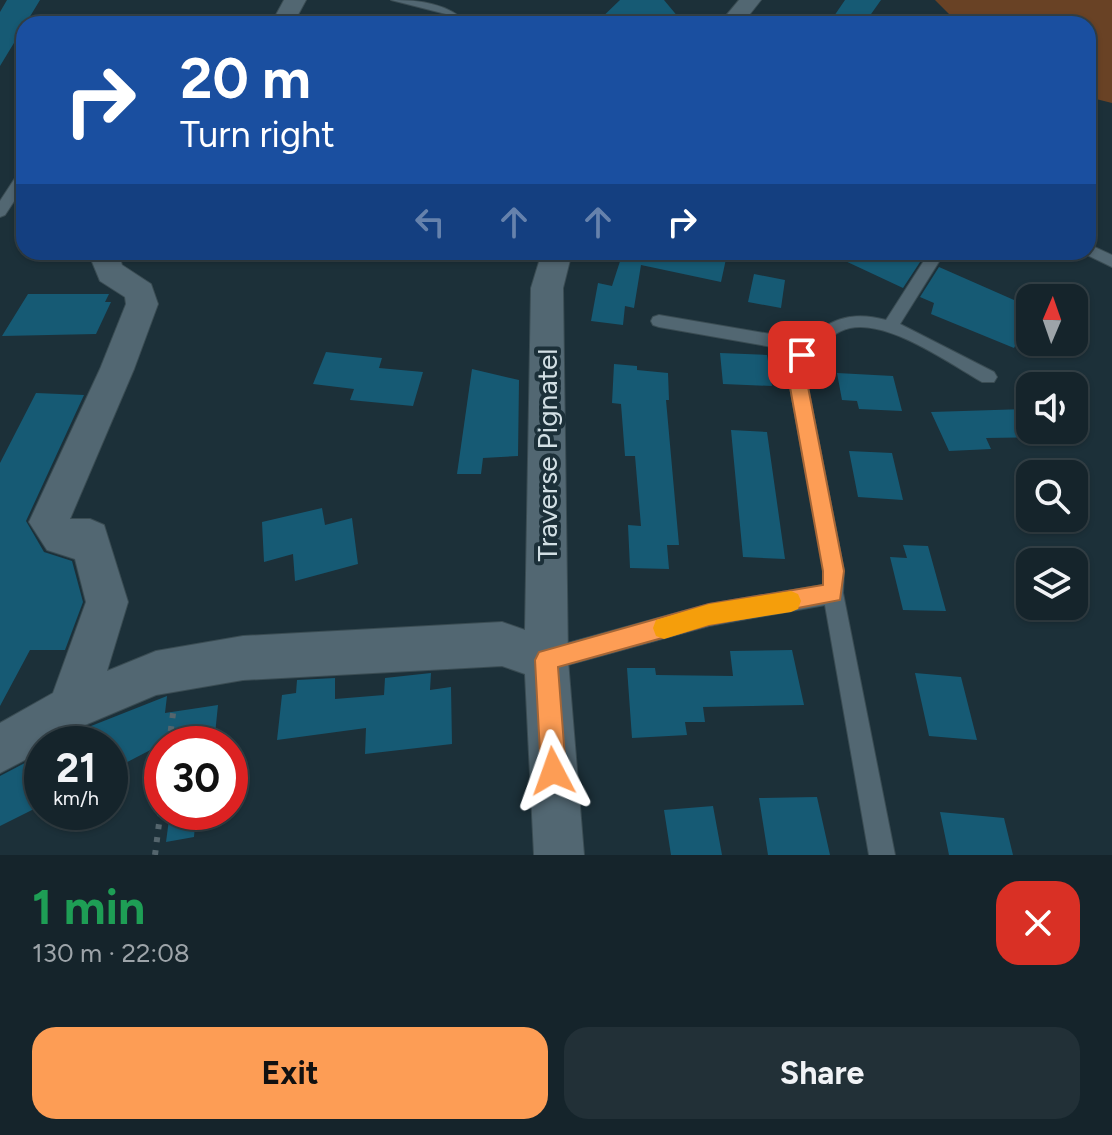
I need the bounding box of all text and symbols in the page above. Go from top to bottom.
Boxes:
text: 20 m [180,45,311,112]
icon: right [48,48,152,152]
text: Turn right [180,113,335,156]
icon: left [408,200,452,244]
icon: ahead [492,200,536,244]
icon: ahead [576,200,620,244]
icon: right [660,200,704,244]
north arrow [1016,284,1088,356]
map controls [1016,284,1088,620]
pin [768,321,836,389]
icon: arrive [780,333,824,377]
street label: Traverse Pignatel [530,349,564,561]
button: sound [1016,372,1088,444]
button: search [1016,460,1088,532]
button: layers [1016,548,1088,620]
speed limit sign: 30 [144,726,248,830]
position arrow [511,729,595,813]
text: 21 [56,744,96,792]
text: km/h [53,786,99,810]
text: 1 min [32,878,145,936]
button: close [996,881,1080,965]
text: 130 m · 22:08 [32,937,190,969]
button: Exit [32,1027,548,1119]
button: Share [564,1027,1080,1119]

